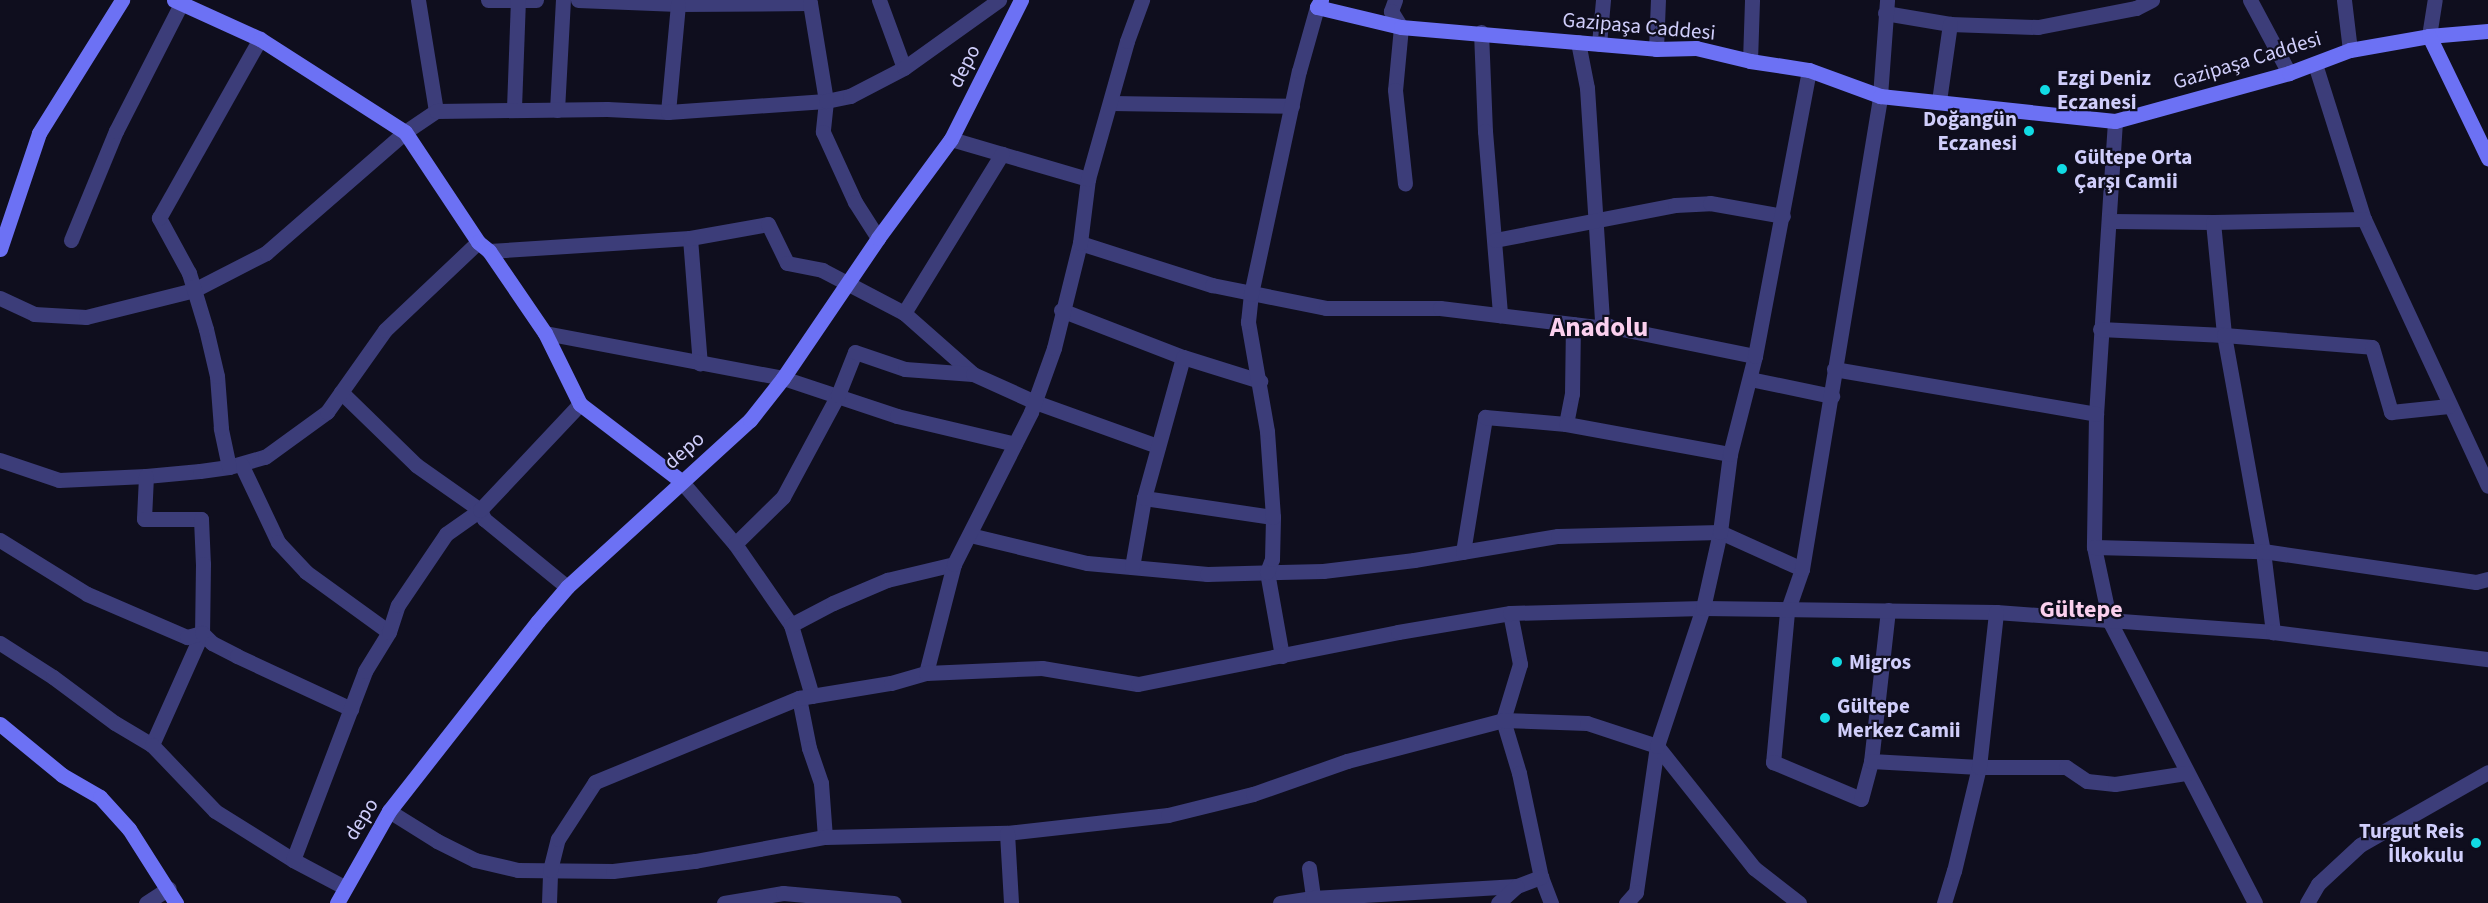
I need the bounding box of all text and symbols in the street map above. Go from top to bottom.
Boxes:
street label: Gazipaşa Caddesi [1561,7,1717,45]
street label: Gazipaşa Caddesi [2170,26,2324,94]
street label: depo [943,40,985,92]
place label: Ezgi Deniz Eczanesi [2057,65,2151,115]
marker: Ezgi Deniz Eczanesi [2038,83,2052,97]
place label: Doğangün Eczanesi [1923,106,2017,156]
marker: Doğangün Eczanesi [2022,124,2036,138]
place label: Gültepe Orta Çarşı Camii [2074,144,2192,194]
marker: Gültepe Orta Çarşı Camii [2055,162,2069,176]
district label: Anadolu [1550,312,1648,344]
street label: depo [659,426,709,474]
district label: Gültepe [2039,596,2123,624]
place label: Migros [1849,649,1911,675]
marker: Migros [1830,655,1844,669]
place label: Gültepe Merkez Camii [1837,693,1961,743]
marker: Gültepe Merkez Camii [1818,711,1832,725]
street label: depo [338,793,384,845]
place label: Turgut Reis İlkokulu [2359,818,2464,868]
marker: Turgut Reis İlkokulu [2469,836,2483,850]

